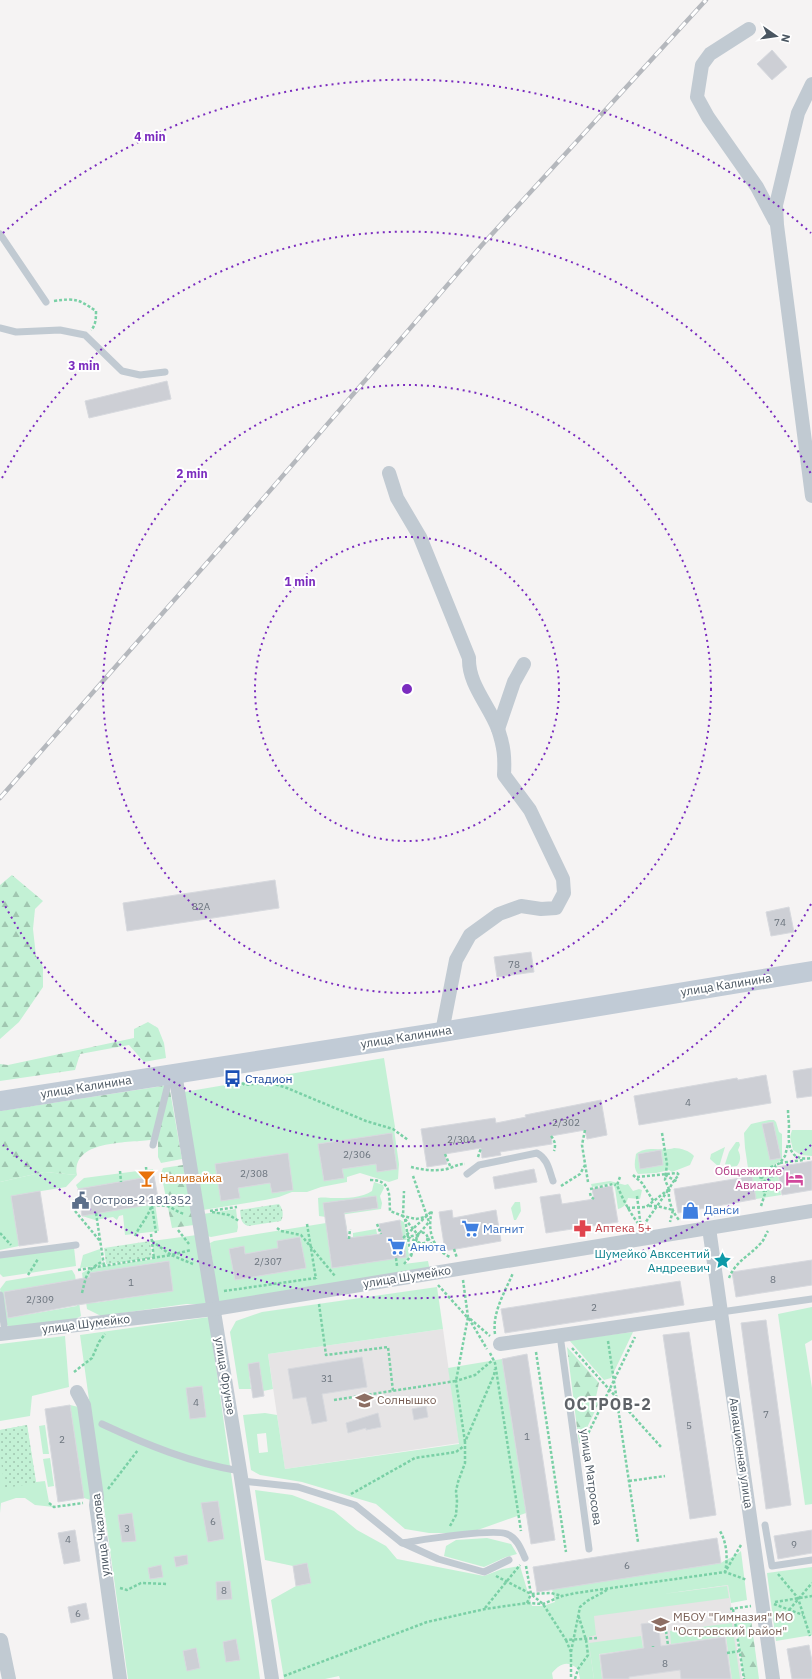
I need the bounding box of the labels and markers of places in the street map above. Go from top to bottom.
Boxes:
centre of rings [400,682,414,696]
bus stop icon: Стадион [222,1069,242,1089]
place label: Стадион [245,1071,293,1086]
place label: Общежитие Авиатор [715,1163,782,1192]
bar icon: Наливайка [137,1168,157,1188]
hotel icon: Общежитие Авиатор [785,1168,805,1188]
place label: Наливайка [160,1170,222,1185]
public building icon: Остров-2 181352 [70,1190,90,1210]
place label: Остров-2 181352 [93,1192,192,1207]
shop icon: Данси [681,1200,701,1220]
place label: Данси [704,1202,739,1217]
pharmacy icon: Аптека 5+ [572,1218,592,1238]
supermarket icon: Магнит [460,1219,480,1239]
place label: Аптека 5+ [595,1220,652,1235]
place label: Магнит [483,1221,524,1236]
supermarket icon: Анюта [387,1237,407,1257]
place label: Анюта [410,1239,446,1254]
place label: Шумейко Авксентий Андреевич [594,1246,710,1275]
place icon: Шумейко Авксентий Андреевич [713,1251,733,1271]
school or university icon: Солнышко [354,1390,374,1410]
place label: Солнышко [377,1392,437,1407]
place label: МБОУ "Гимназия" МО "Островский район" [673,1609,793,1638]
school or university icon: МБОУ "Гимназия" МО "Островский район" [650,1614,670,1634]

